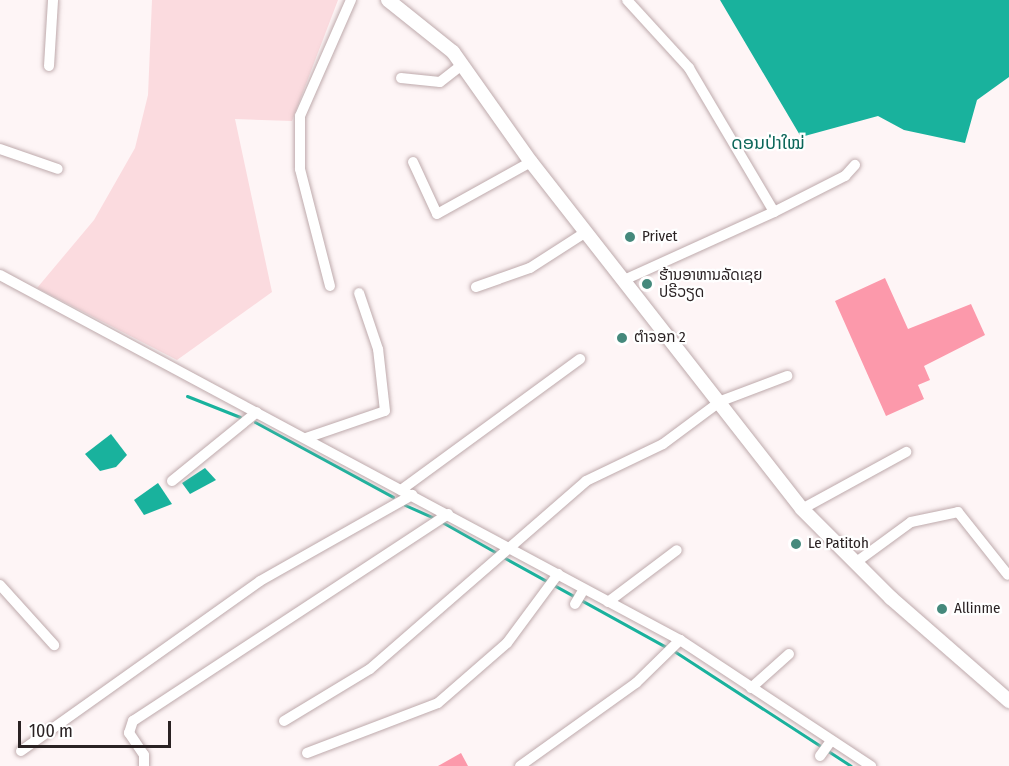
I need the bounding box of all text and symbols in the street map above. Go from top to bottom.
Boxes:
district label: ດອນປ່າໃໝ່ [731,132,805,154]
place label: Privet [642,228,677,246]
marker: Privet [623,230,637,244]
place label: ຮ້ານອາຫານລັດເຊຍ ປຣີວຽດ [659,266,763,301]
marker: ຮ້ານອາຫານລັດເຊຍ ປຣີວຽດ [640,277,654,291]
place label: ຕຳຈອກ 2 [634,329,686,347]
marker: ຕຳຈອກ 2 [615,331,629,345]
place label: Le Patitoh [808,535,869,553]
marker: Le Patitoh [789,537,803,551]
place label: Allinme [954,600,1000,618]
marker: Allinme [935,602,949,616]
scale bar [21,709,174,747]
text: 100 m [29,720,73,742]

